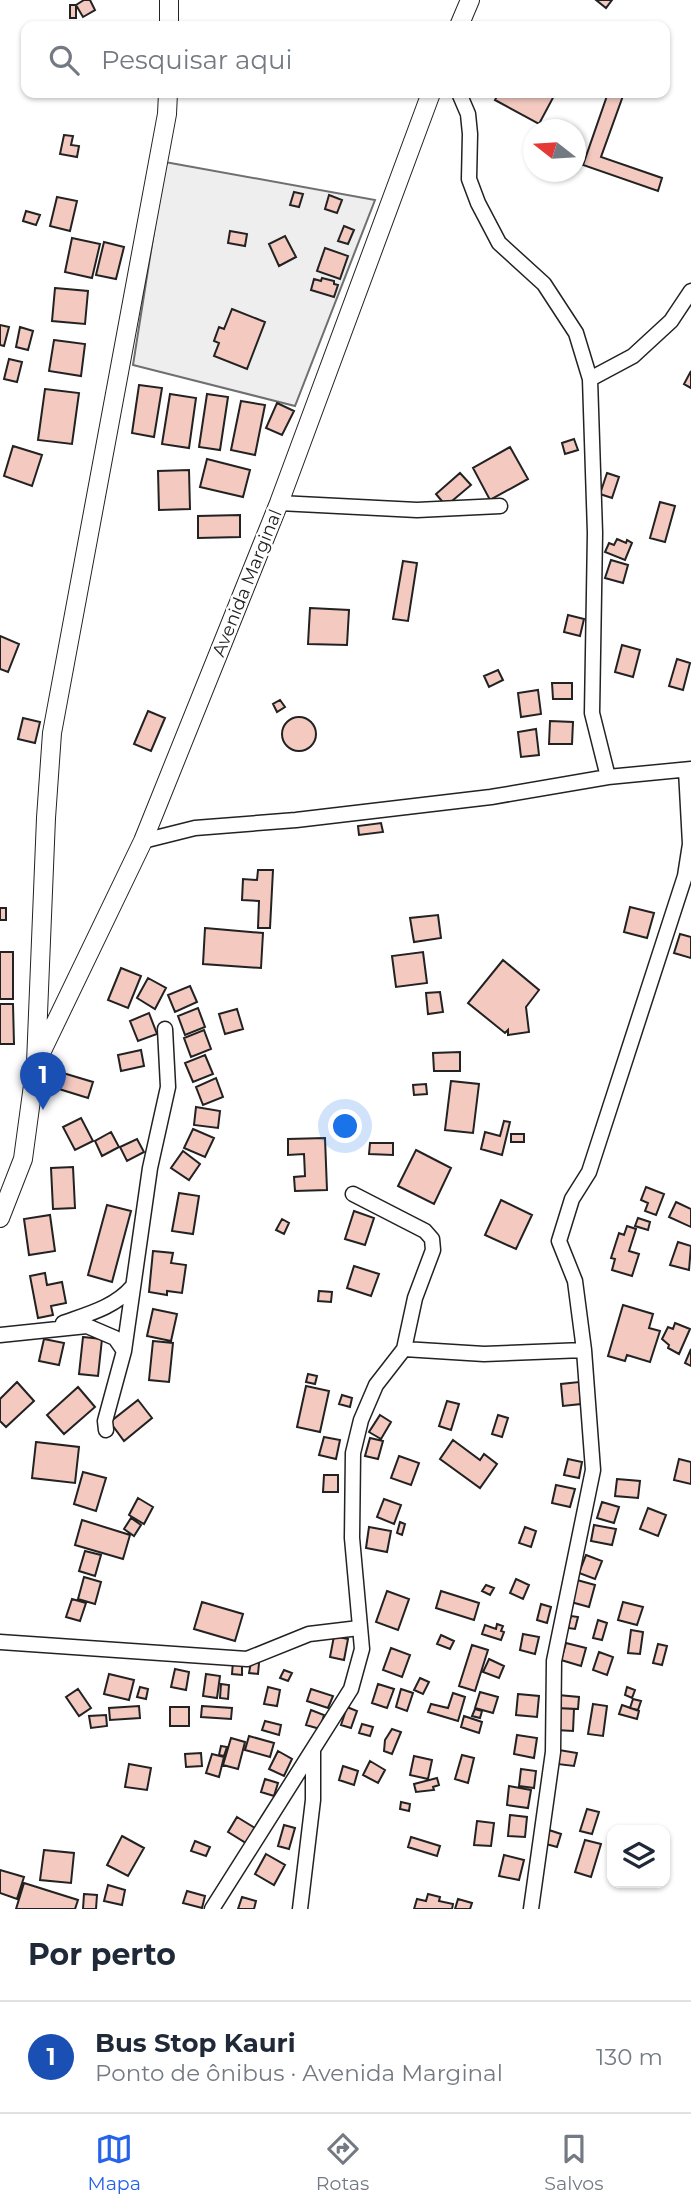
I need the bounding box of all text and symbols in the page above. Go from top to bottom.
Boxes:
search box [21,21,670,98]
icon: search [45,41,83,79]
text: Pesquisar aqui [101,44,293,76]
north arrow [523,119,586,182]
street label: Avenida Marginal [207,506,287,660]
pin: 1 [20,1052,66,1110]
your location [328,1109,362,1143]
map controls [607,1825,670,1888]
button: layers [607,1825,670,1888]
text: Por perto [28,1936,176,1973]
text: Bus Stop Kauri [95,2027,295,2059]
text: 1 [46,2043,56,2071]
text: 130 m [596,2043,663,2071]
text: Ponto de ônibus · Avenida Marginal [95,2059,503,2087]
tab: Mapa [87,2130,141,2195]
tab: Rotas [316,2130,369,2195]
tab: Salvos [544,2130,604,2195]

